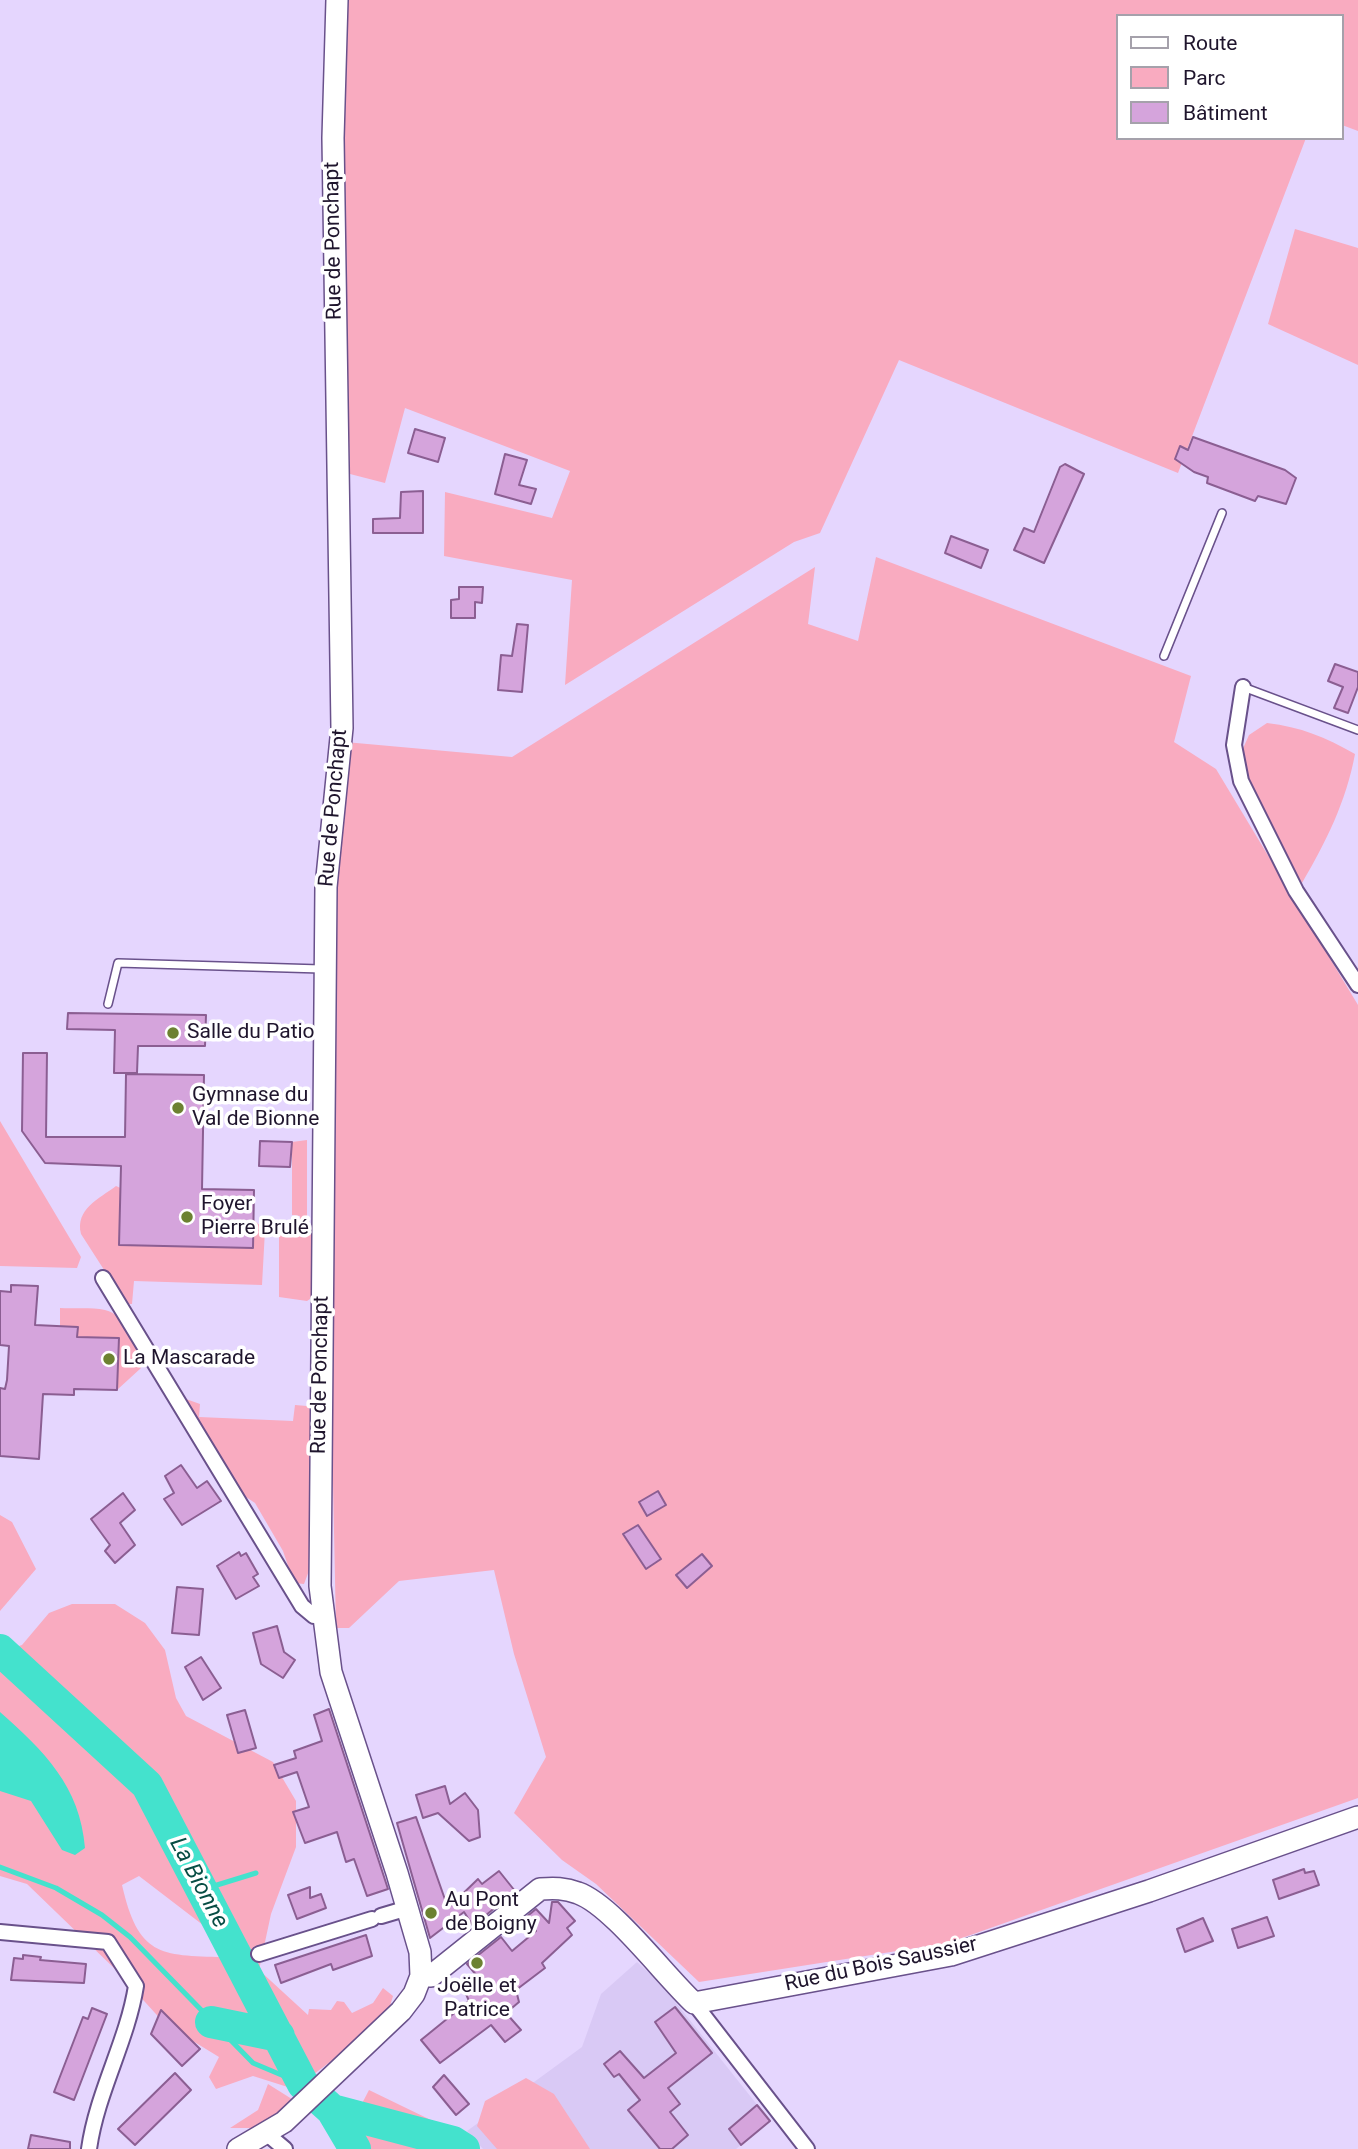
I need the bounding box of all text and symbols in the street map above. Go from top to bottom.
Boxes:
legend [1116,14,1344,140]
text: Route [1183,31,1238,55]
text: Parc [1183,66,1225,90]
text: Bâtiment [1183,101,1268,125]
street label: Rue de Ponchapt [320,162,348,320]
street label: Rue de Ponchapt [315,728,353,888]
place label: Salle du Patio [187,1020,315,1046]
marker: Salle du Patio [165,1025,181,1041]
place label: Gymnase du Val de Bionne [192,1083,319,1133]
marker: Gymnase du Val de Bionne [170,1100,186,1116]
place label: Foyer Pierre Brulé [201,1192,309,1242]
marker: Foyer Pierre Brulé [179,1209,195,1225]
street label: Rue de Ponchapt [307,1296,335,1454]
place label: La Mascarade [123,1346,255,1372]
marker: La Mascarade [101,1351,117,1367]
water label: La Bionne [163,1833,233,1933]
place label: Au Pont de Boigny [445,1888,537,1938]
marker: Au Pont de Boigny [423,1905,439,1921]
street label: Rue du Bois Saussier [782,1932,980,1998]
marker: Joëlle et Patrice [469,1955,485,1971]
place label: Joëlle et Patrice [437,1974,517,2024]

